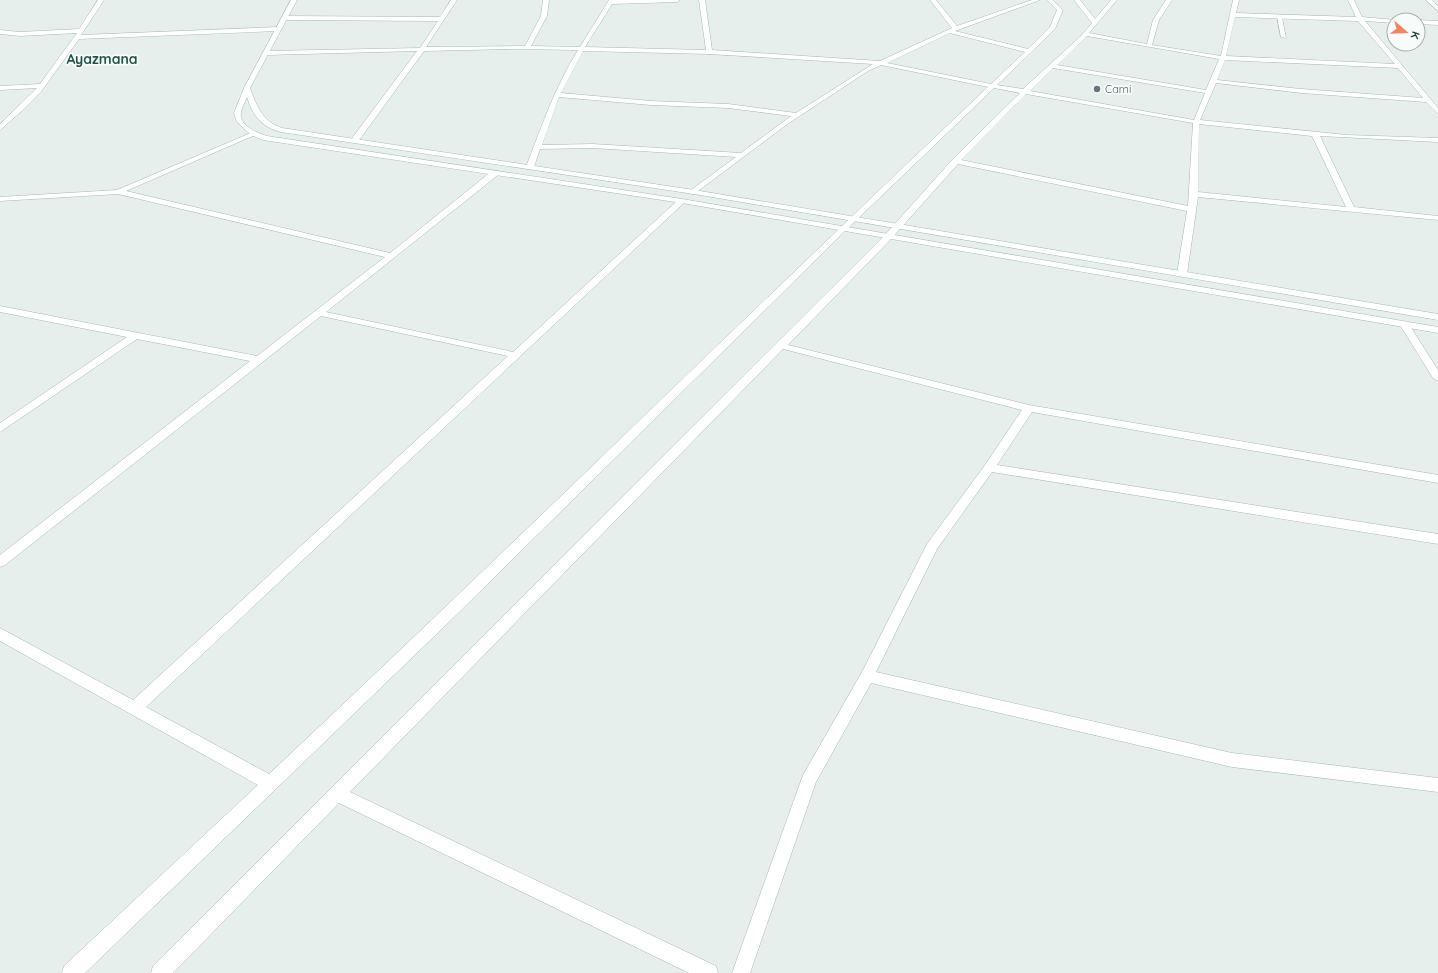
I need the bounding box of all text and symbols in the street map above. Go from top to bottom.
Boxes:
north arrow [1386,12,1426,52]
text: K [1408,30,1423,41]
district label: Ayazmana [66,50,138,68]
place label: Cami [1105,82,1131,96]
marker: Cami [1092,84,1102,94]

